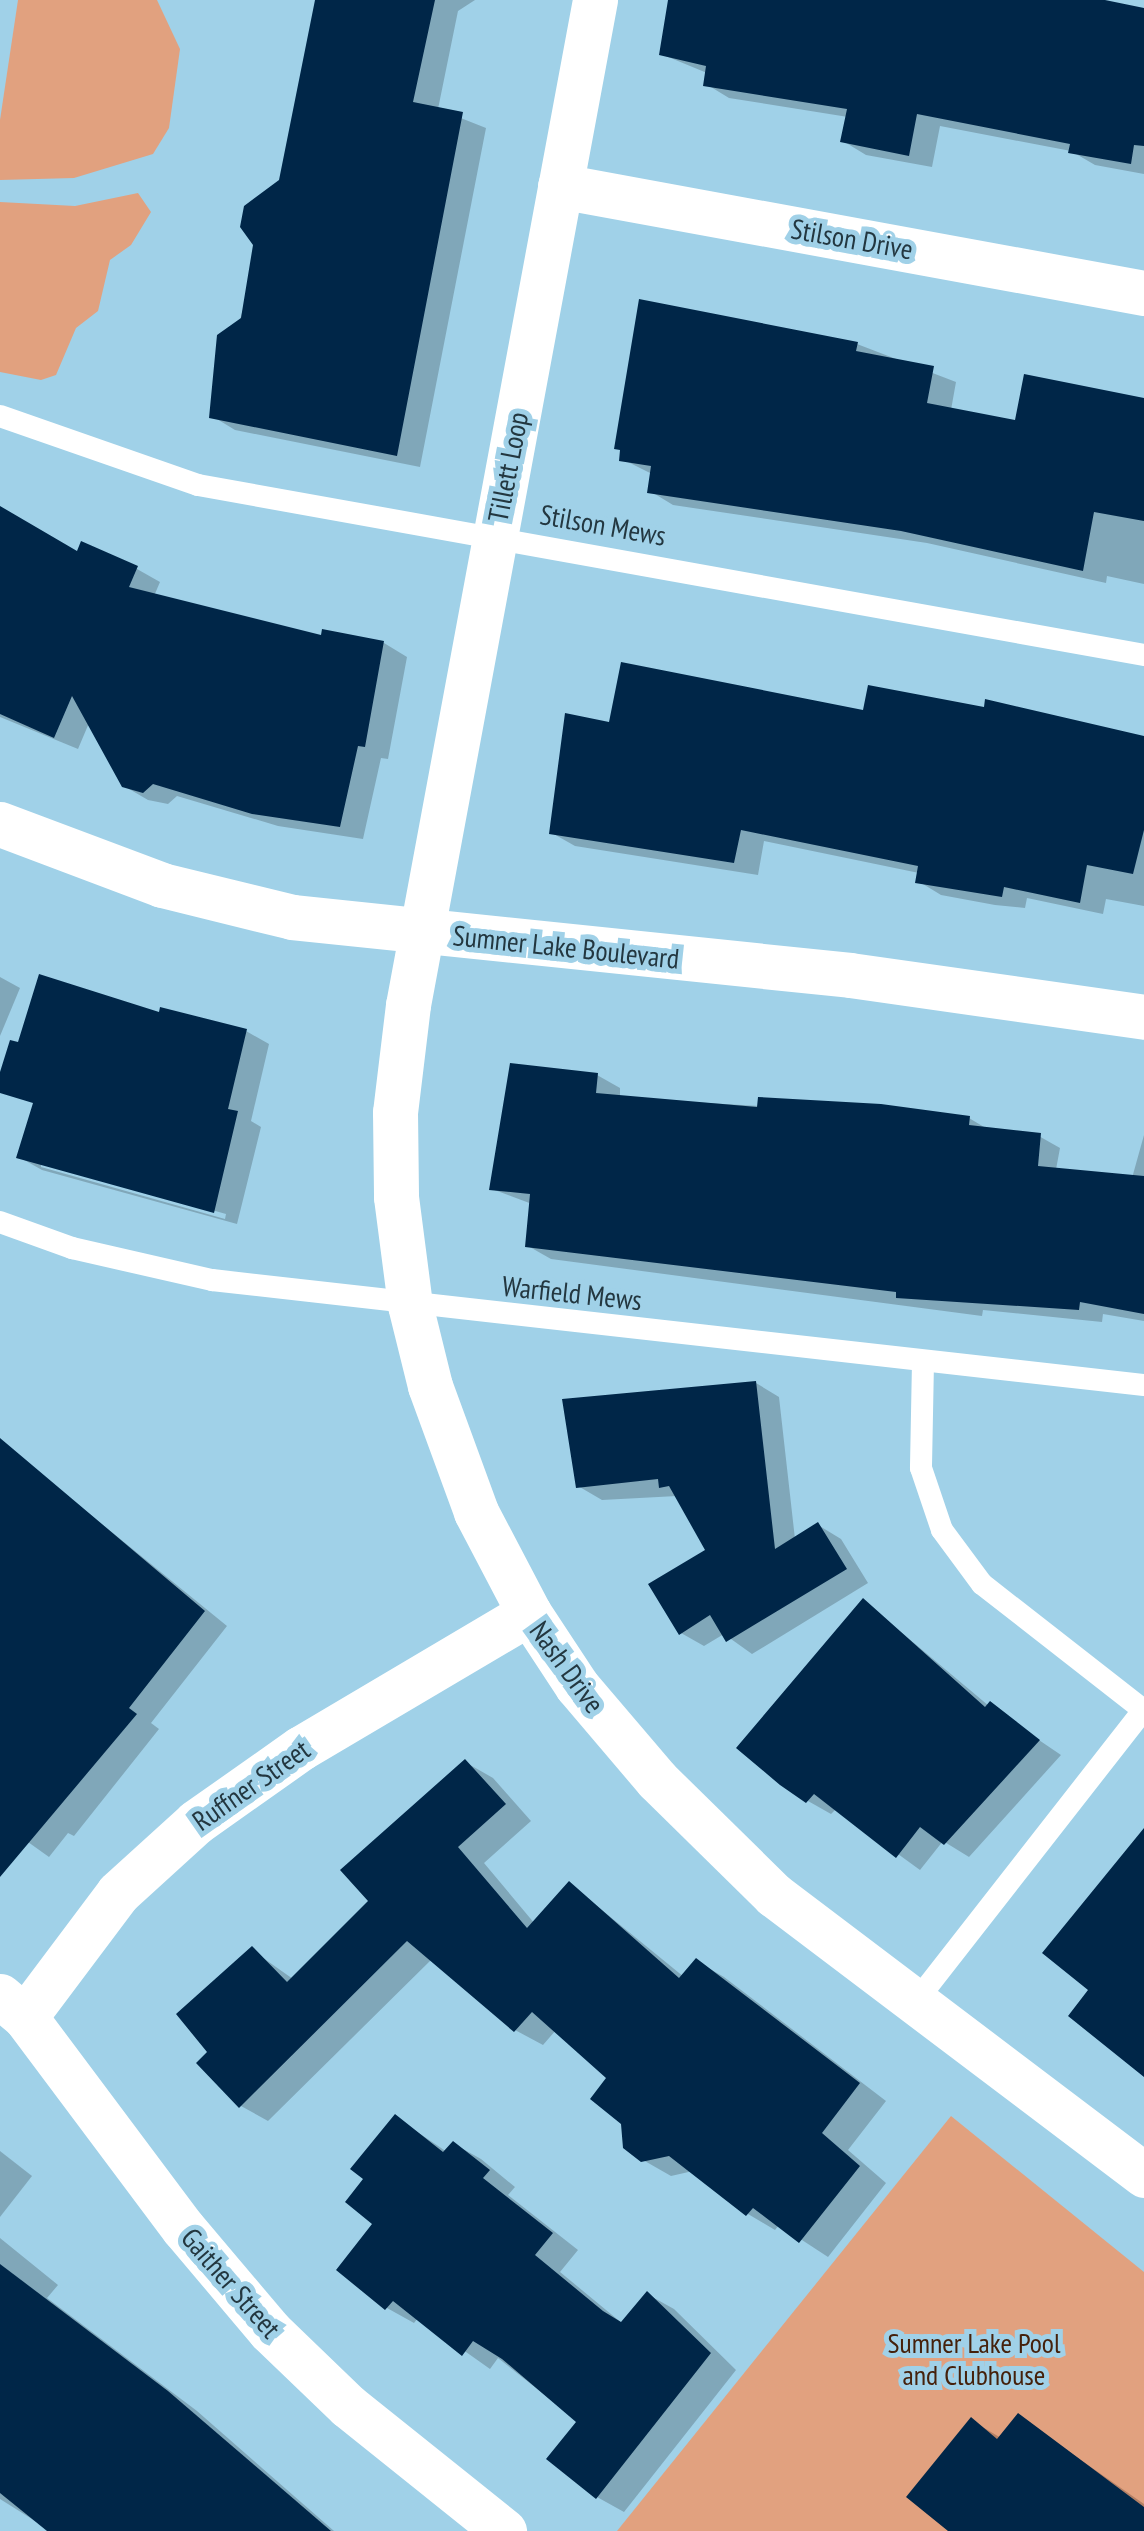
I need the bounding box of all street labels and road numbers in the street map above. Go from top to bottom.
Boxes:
street label: Stilson Drive [789,212,915,266]
street label: Tillett Loop [481,409,535,525]
street label: Stilson Mews [537,497,669,553]
street label: Sumner Lake Boulevard [451,918,681,976]
street label: Warfield Mews [500,1269,644,1317]
street label: Nash Drive [523,1615,611,1719]
street label: Ruffner Street [186,1732,316,1838]
street label: Gaither Street [174,2221,288,2345]

